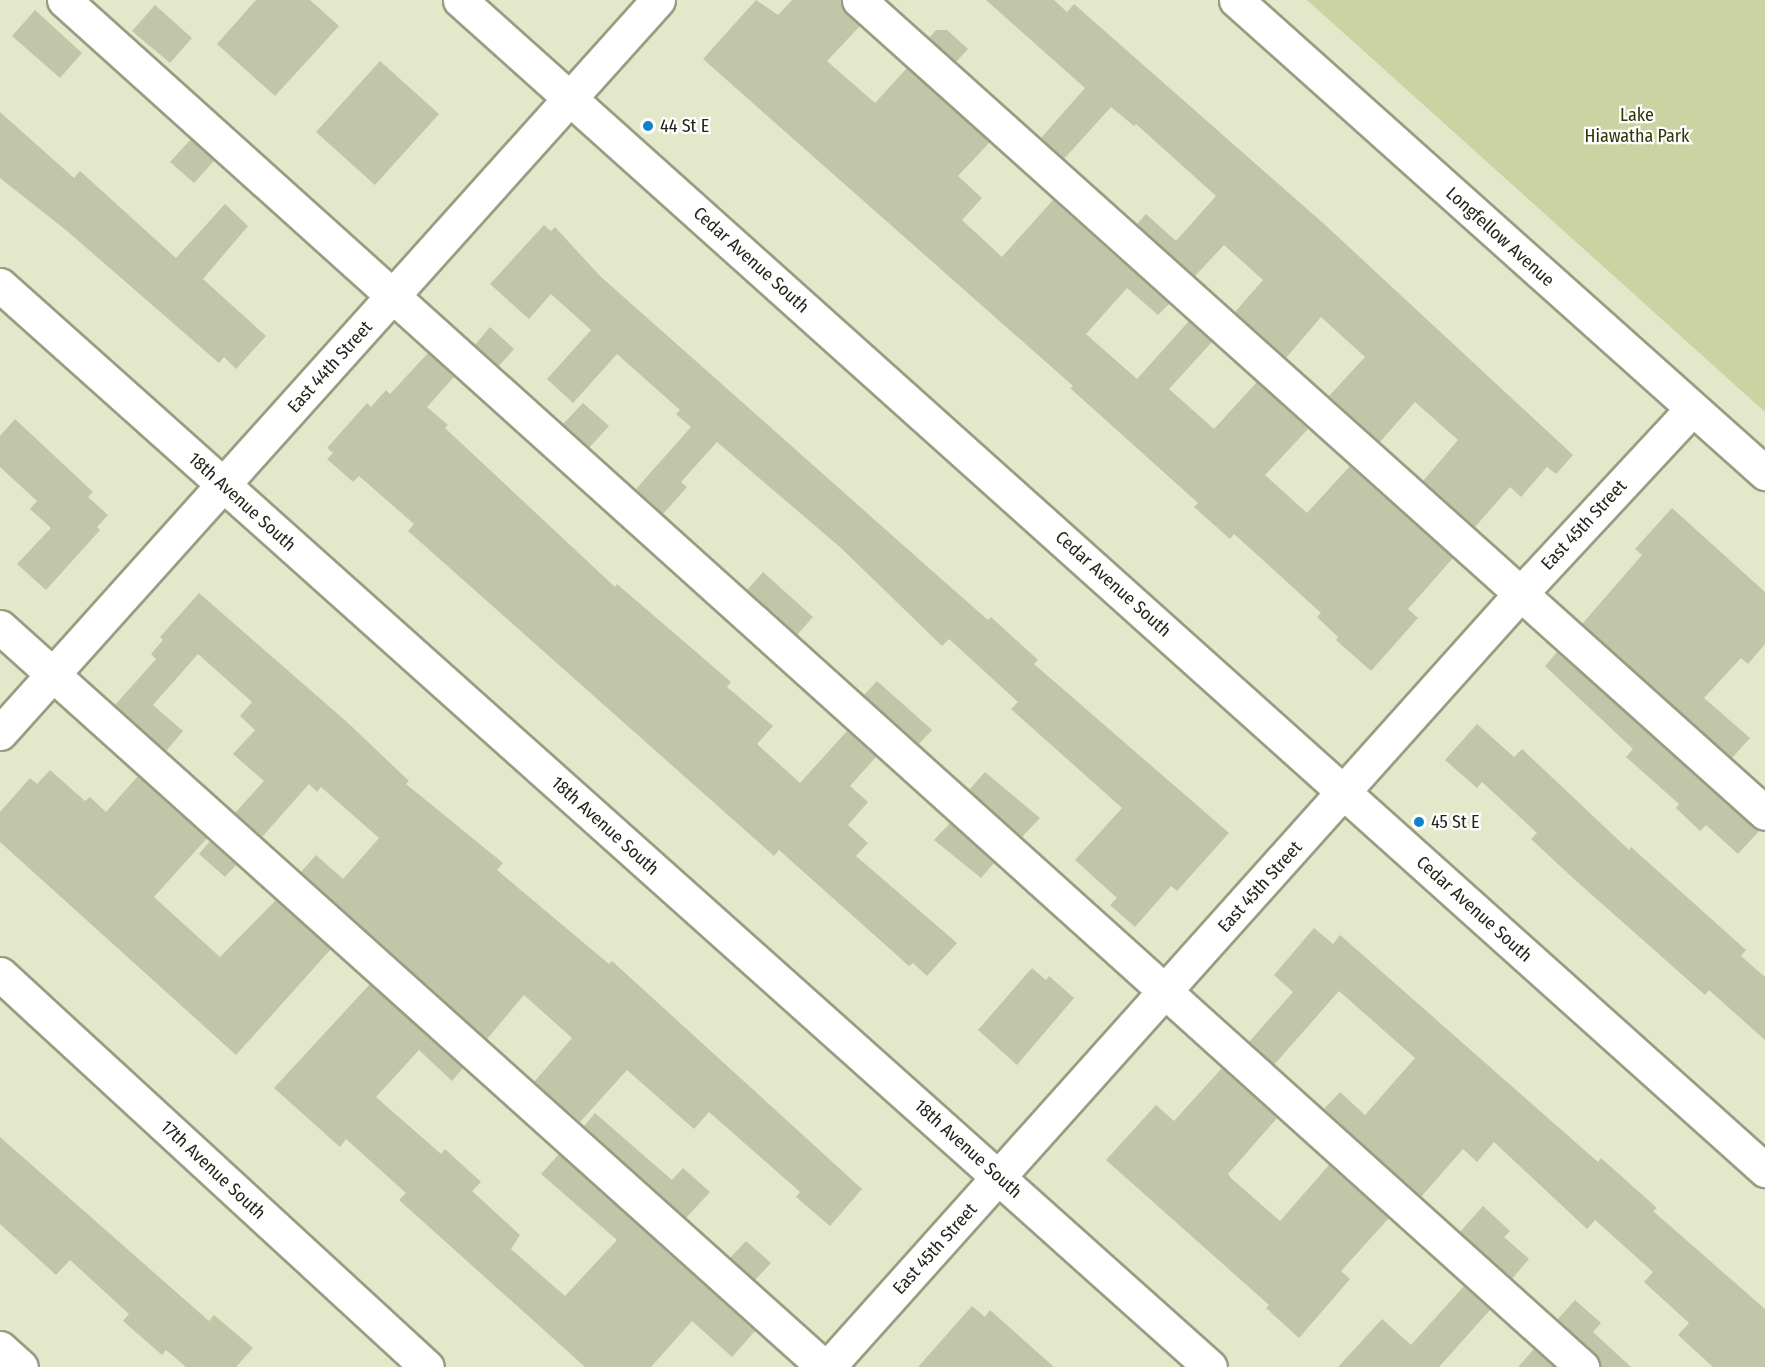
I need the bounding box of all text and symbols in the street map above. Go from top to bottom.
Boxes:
park label: Lake Hiawatha Park [1585,105,1689,148]
place label: 44 St E [660,115,709,137]
marker: 44 St E [641,119,655,133]
street label: Longfellow Avenue [1441,183,1559,291]
street label: Cedar Avenue South [689,202,813,318]
street label: East 44th Street [283,317,377,417]
street label: 18th Avenue South [184,448,300,556]
street label: East 45th Street [1537,475,1631,575]
street label: Cedar Avenue South [1051,526,1175,642]
street label: 18th Avenue South [547,772,663,880]
place label: 45 St E [1431,811,1480,833]
marker: 45 St E [1412,815,1426,829]
street label: East 45th Street [1213,837,1307,937]
street label: Cedar Avenue South [1412,851,1536,967]
street label: 18th Avenue South [910,1095,1026,1203]
street label: 17th Avenue South [156,1116,270,1224]
street label: East 45th Street [888,1199,982,1299]

